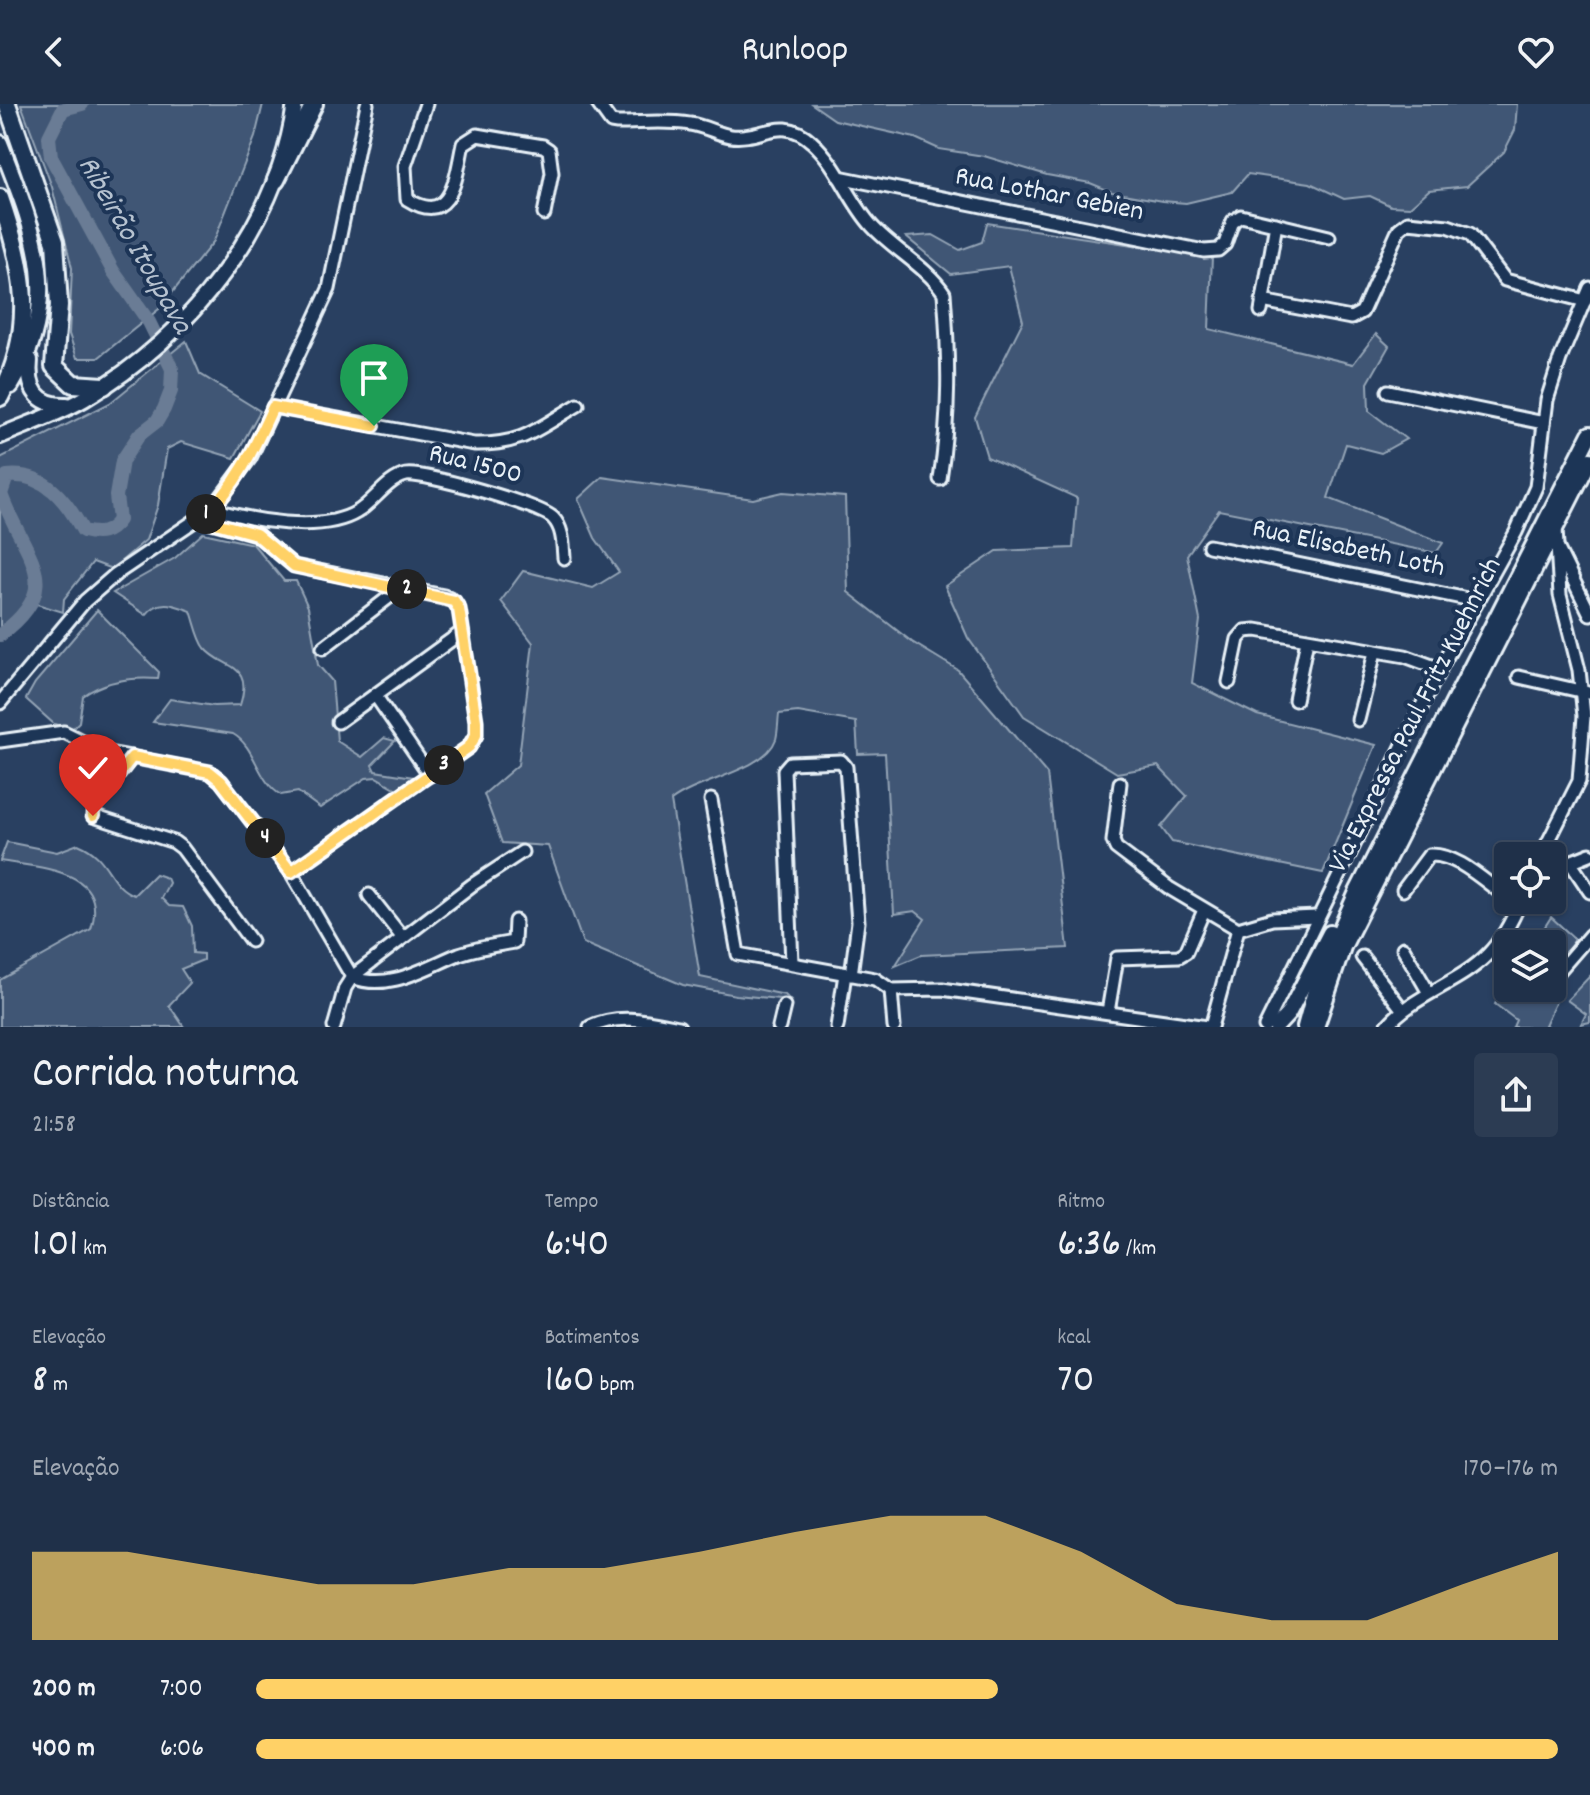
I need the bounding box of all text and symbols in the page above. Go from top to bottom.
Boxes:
text: Runloop [742,26,848,78]
icon: back [32,30,76,74]
icon: heart [1514,30,1558,74]
water label: Ribeirão Itoupava [65,149,202,345]
street label: Rua Lothar Gebien [951,158,1147,234]
pin [340,344,408,426]
icon: arrive [352,356,396,400]
street label: Rua 1500 [424,435,526,497]
pin: 1 [186,494,226,534]
text: 1 [204,498,208,529]
street label: Rua Elisabeth Loth [1248,510,1448,590]
street label: Via Expressa Paul Fritz Kuehnrich [1320,551,1514,881]
pin: 2 [387,569,427,609]
text: 2 [402,573,412,604]
pin [59,734,127,816]
pin: 3 [424,745,464,785]
icon: check [71,746,115,790]
text: 3 [439,749,449,780]
pin: 4 [245,818,285,858]
text: 4 [260,822,270,853]
map controls [1494,842,1566,1002]
button: locate [1494,842,1566,914]
button: layers [1494,930,1566,1002]
text: Corrida noturna [32,1045,298,1108]
button: share [1474,1053,1558,1137]
text: 21:58 [32,1107,76,1144]
text: Distância [32,1187,109,1218]
text: Tempo [545,1187,598,1218]
text: Ritmo [1057,1187,1105,1218]
text: 1.01 [32,1218,78,1275]
text: 6:40 [545,1218,609,1275]
text: 6:36 [1057,1218,1121,1275]
text: km [78,1234,107,1265]
text: /km [1121,1234,1156,1265]
text: Elevação [32,1323,106,1354]
text: Batimentos [545,1323,640,1354]
text: kcal [1057,1323,1091,1354]
text: 8 [32,1354,48,1411]
text: 160 [545,1354,595,1411]
text: 70 [1057,1354,1094,1411]
text: m [48,1370,68,1401]
text: bpm [595,1370,635,1401]
text: Elevação [32,1451,119,1488]
text: 170–176 m [1463,1451,1558,1488]
text: 200 m [32,1671,96,1708]
text: 7:00 [160,1671,203,1708]
text: 400 m [32,1731,95,1768]
text: 6:06 [160,1731,204,1768]

